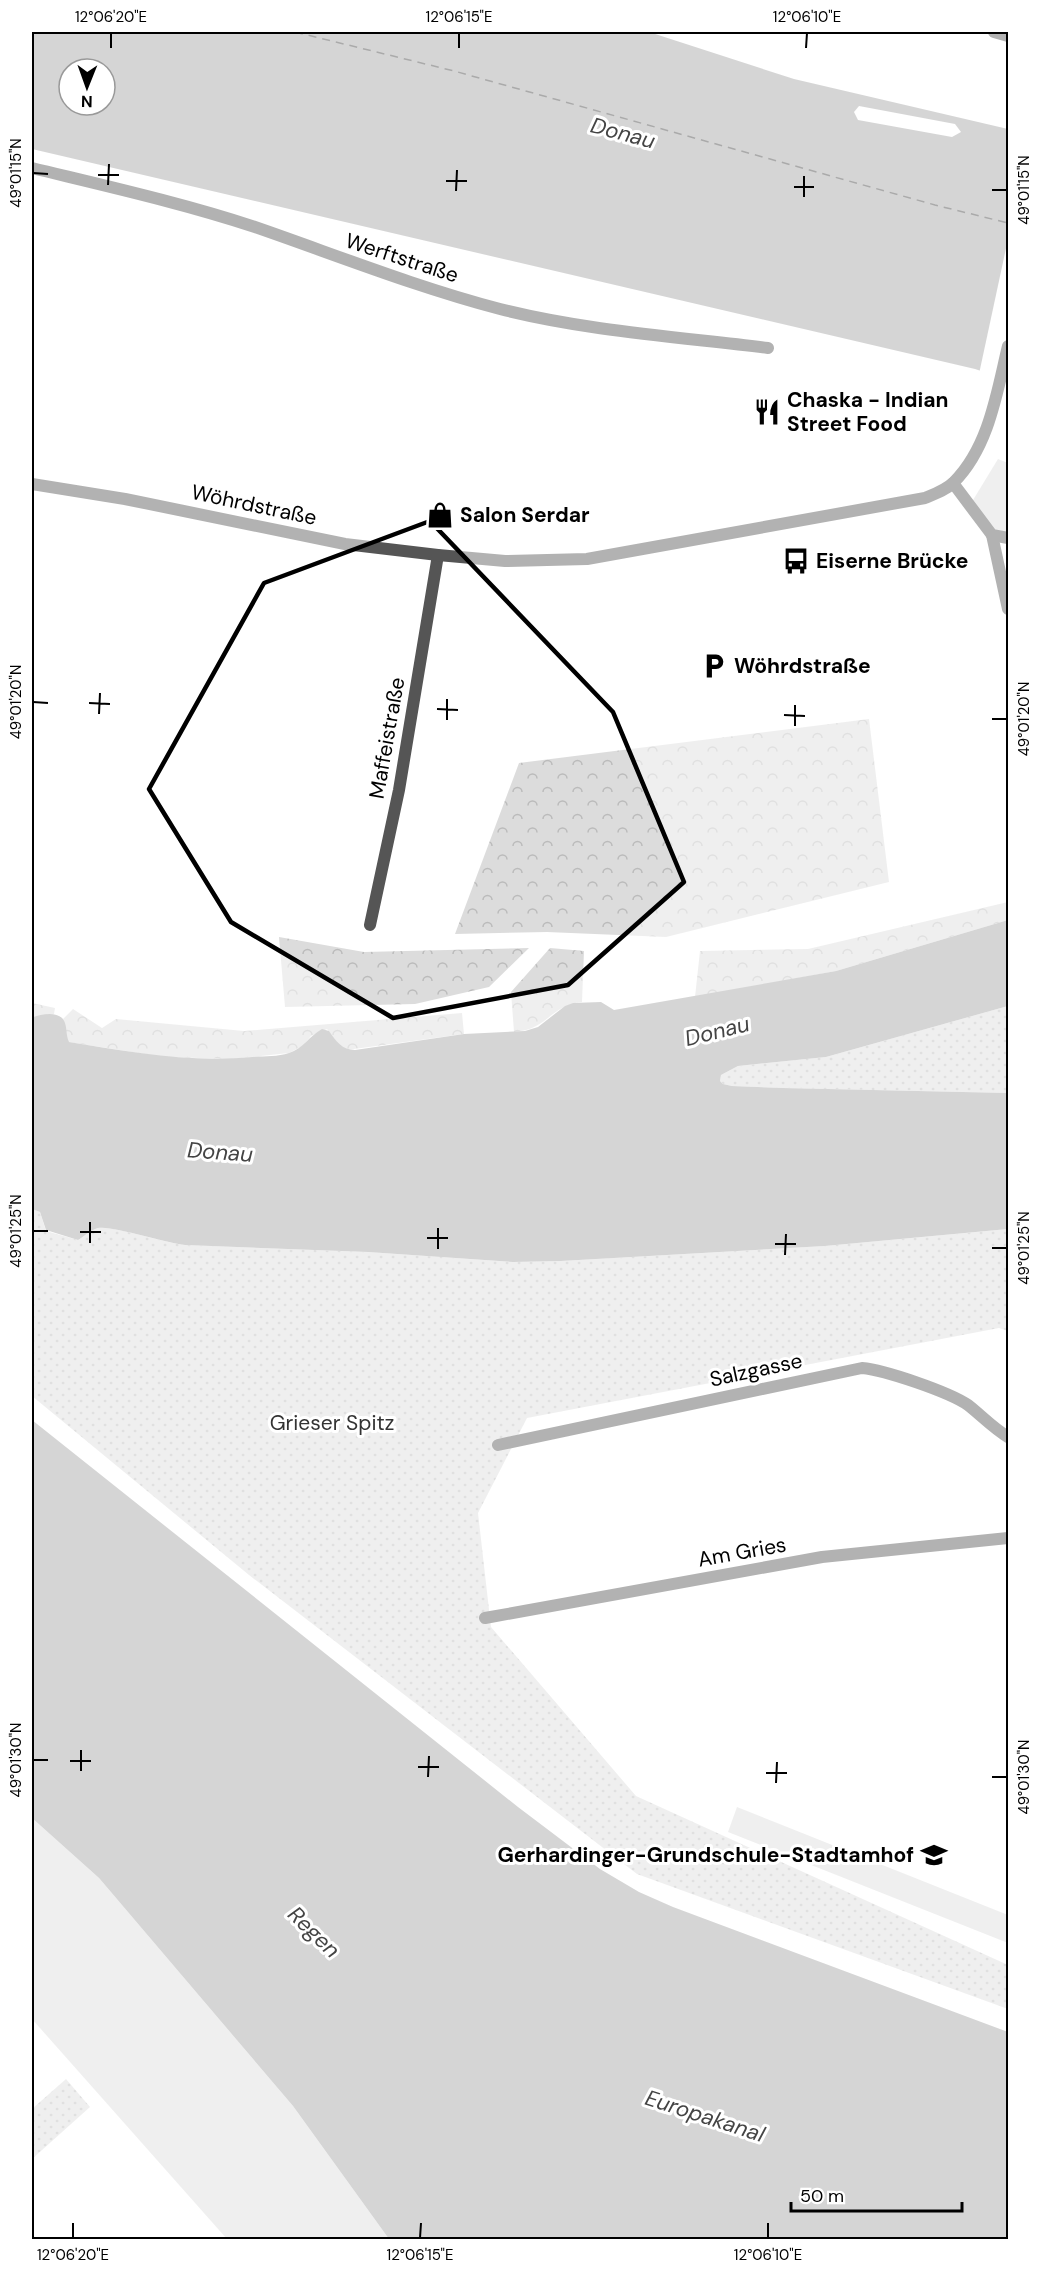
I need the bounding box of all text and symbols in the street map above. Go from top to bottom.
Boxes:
text: 12°06'20"E [75,7,147,27]
text: 12°06'15"E [426,7,492,27]
text: 12°06'10"E [773,7,841,27]
north arrow [57,57,117,117]
text: N [81,91,93,112]
water label: Donau [587,110,659,156]
text: 49°01'15"N [6,138,26,208]
text: 49°01'15"N [1014,155,1034,225]
street label: Werftstraße [342,227,462,289]
place label: Chaska - Indian Street Food [787,386,948,438]
restaurant icon: Chaska - Indian Street Food [752,397,782,427]
street label: Wöhrdstraße [189,478,319,532]
shop icon: Salon Serdar [425,500,455,530]
place label: Salon Serdar [460,501,590,529]
bus stop icon: Eiserne Brücke [781,546,811,576]
place label: Eiserne Brücke [816,547,969,575]
parking icon: Wöhrdstraße [699,651,729,681]
place label: Wöhrdstraße [734,652,871,680]
text: 49°01'20"N [6,665,26,739]
street label: Maffeistraße [363,675,411,801]
text: 49°01'20"N [1014,682,1034,756]
water label: Donau [682,1009,753,1053]
water label: Donau [186,1135,254,1169]
text: 49°01'25"N [6,1194,26,1268]
text: 49°01'25"N [1014,1211,1034,1285]
street label: Salzgasse [707,1347,805,1393]
park label: Grieser Spitz [270,1409,394,1437]
street label: Am Gries [696,1530,788,1574]
text: 49°01'30"N [6,1723,26,1797]
text: 49°01'30"N [1014,1740,1034,1814]
school or university icon: Gerhardinger-Grundschule-Stadtamhof [919,1840,949,1870]
place label: Gerhardinger-Grundschule-Stadtamhof [498,1841,914,1869]
water label: Regen [282,1900,346,1964]
water label: Europakanal [642,2083,769,2149]
scale bar [791,2175,962,2213]
text: 50 m [800,2184,844,2208]
text: 12°06'20"E [37,2245,109,2265]
text: 12°06'15"E [387,2245,453,2265]
text: 12°06'10"E [734,2245,802,2265]

